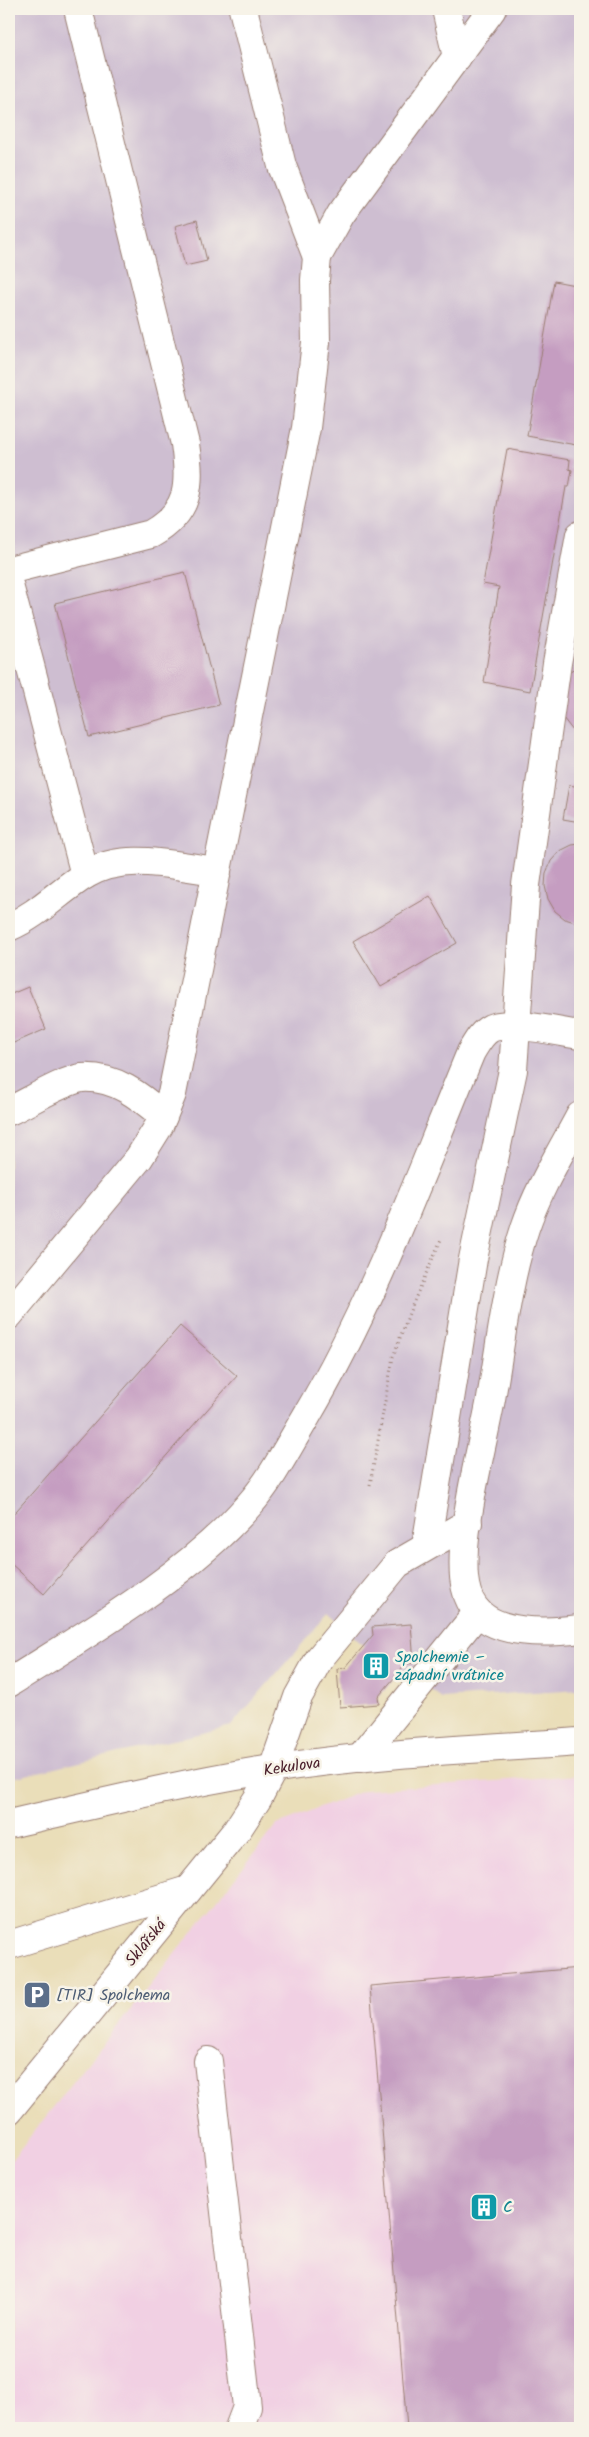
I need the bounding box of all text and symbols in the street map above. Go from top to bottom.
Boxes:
place label: Spolchemie – západní vrátnice [395,1645,504,1688]
building icon: Spolchemie – západní vrátnice [361,1651,391,1681]
street label: Kekulova [262,1751,322,1783]
street label: Sklářská [119,1913,174,1972]
parking icon: [TIR] Spolchema [22,1980,52,2010]
place label: [TIR] Spolchema [56,1983,170,2008]
building icon: C [469,2192,499,2222]
place label: C [503,2195,513,2220]

